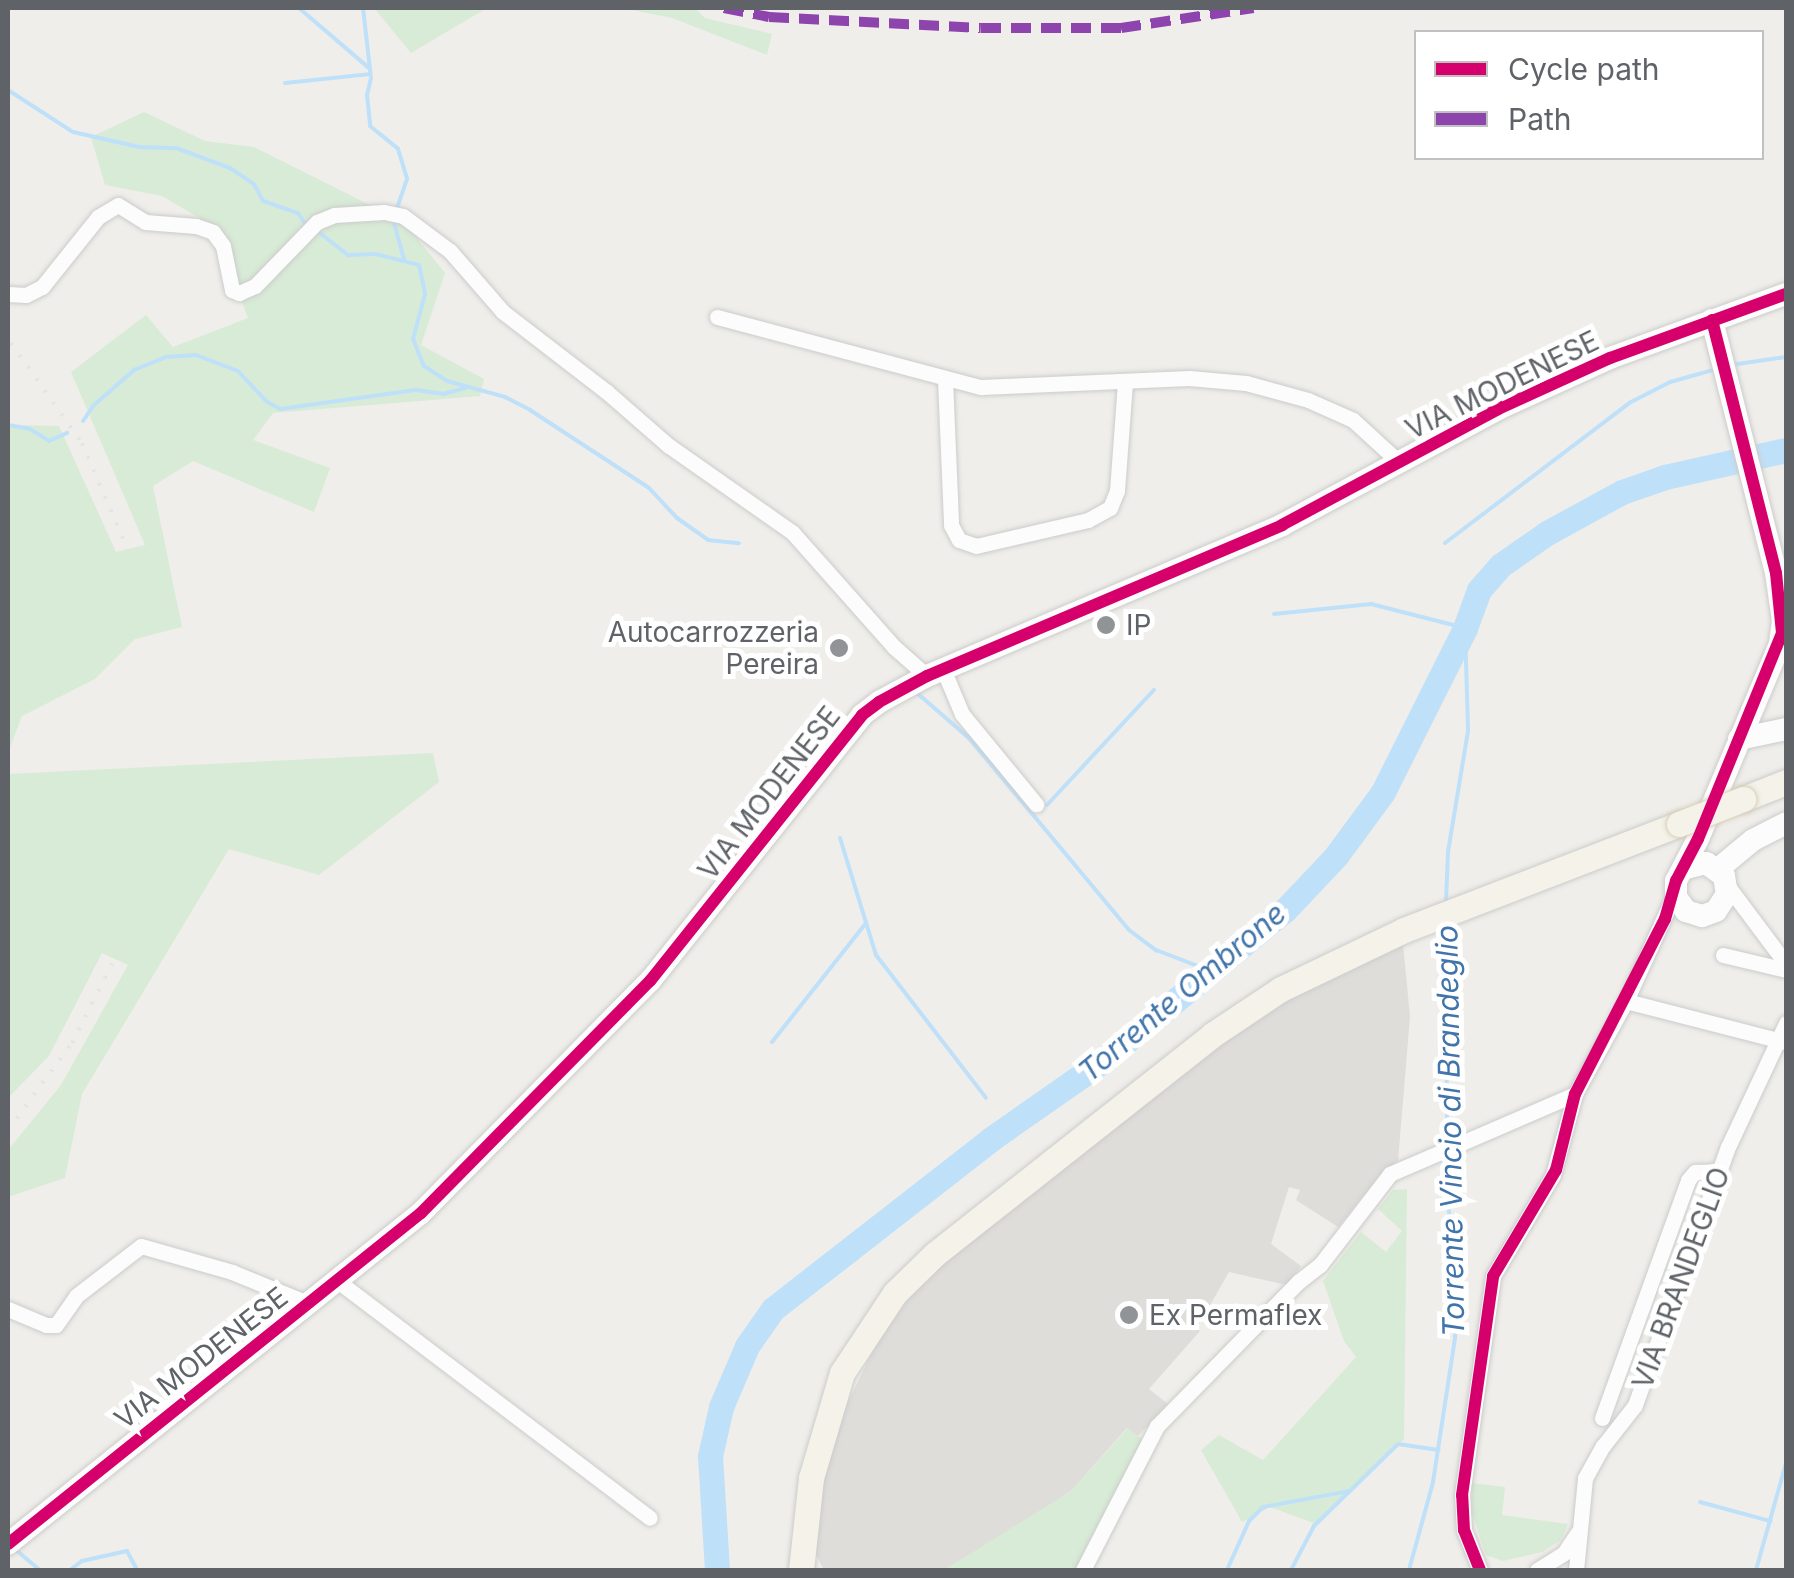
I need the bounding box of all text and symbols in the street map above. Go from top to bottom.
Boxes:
legend [1414,30,1764,160]
text: Cycle path [1508,51,1660,87]
text: Path [1508,101,1572,137]
street label: VIA MODENESE [1400,324,1604,446]
place label: IP [1126,608,1151,642]
marker: IP [1095,614,1117,636]
place label: Autocarrozzeria Pereira [608,615,819,681]
marker: Autocarrozzeria Pereira [828,637,850,659]
street label: VIA MODENESE [691,700,847,886]
water label: Torrente Ombrone [1071,895,1293,1089]
water label: Torrente Vincio di Brandeglio [1428,925,1472,1337]
street label: VIA BRANDEGLIO [1625,1163,1737,1393]
street label: VIA MODENESE [108,1280,294,1436]
place label: Ex Permaflex [1149,1298,1322,1332]
marker: Ex Permaflex [1118,1304,1140,1326]

